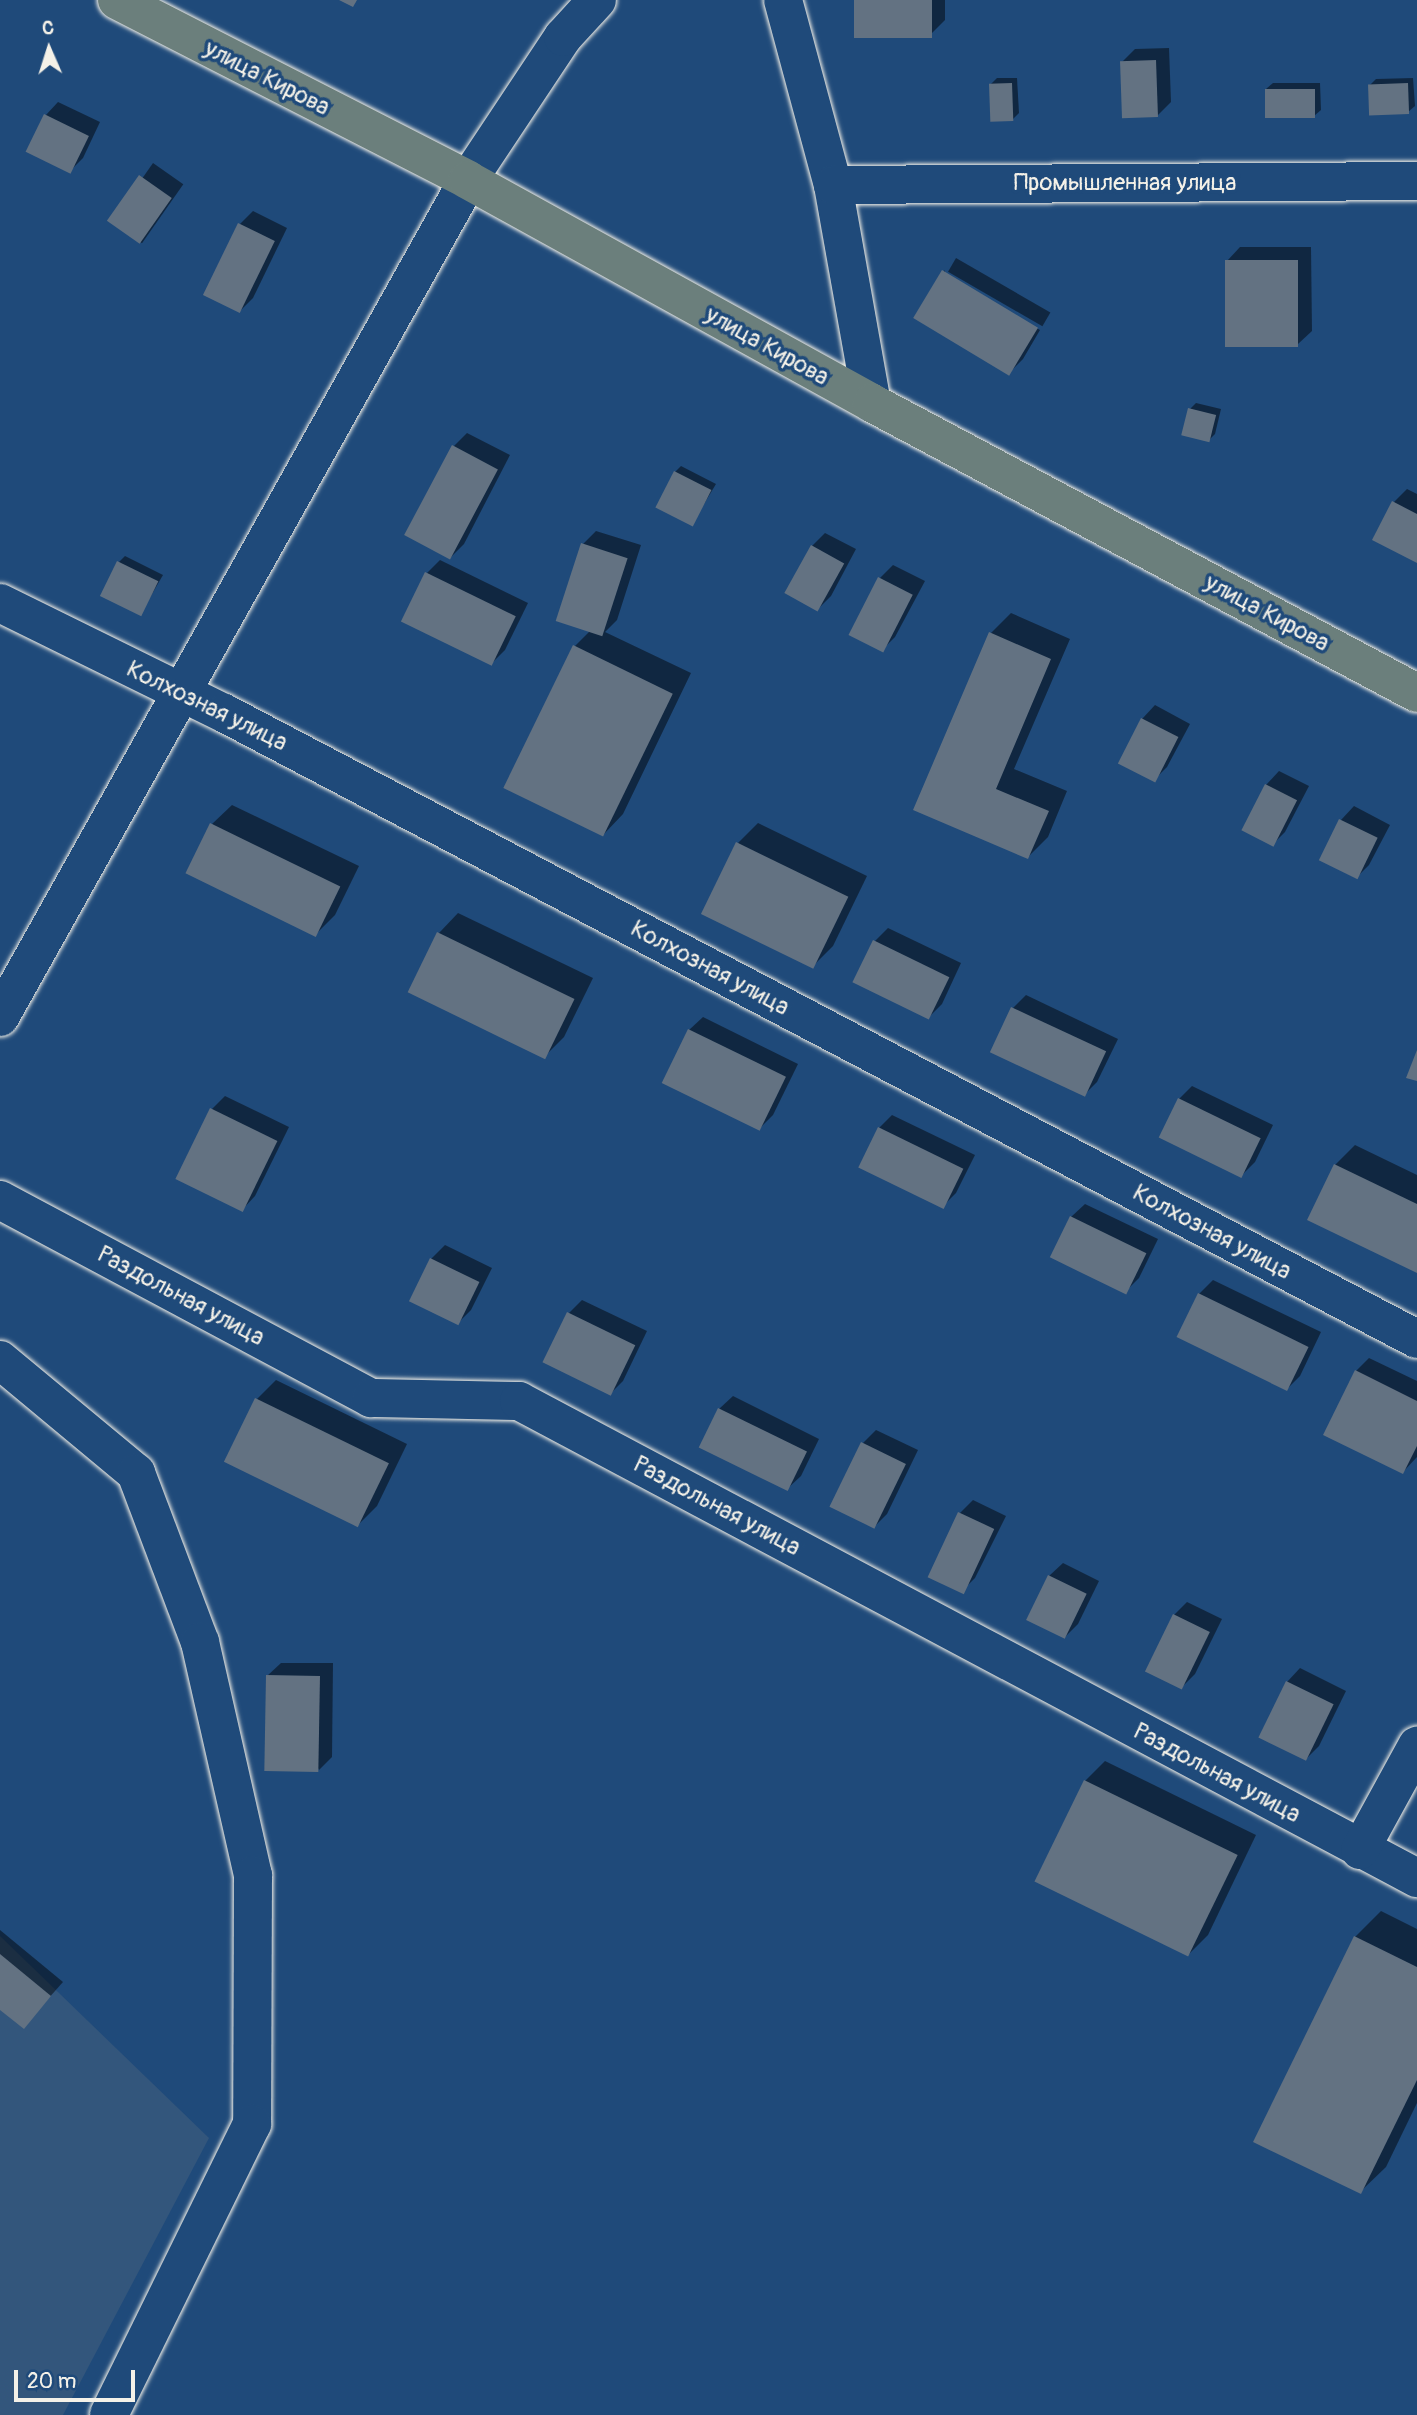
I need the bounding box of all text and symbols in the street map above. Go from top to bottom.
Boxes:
north arrow [14,14,84,84]
text: С [41,16,54,40]
street label: улица Кирова [200,34,334,122]
street label: Промышленная улица [1014,169,1236,197]
street label: улица Кирова [700,300,834,392]
street label: улица Кирова [1200,568,1334,658]
street label: Колхозная улица [122,655,292,757]
street label: Колхозная улица [626,914,794,1022]
street label: Колхозная улица [1128,1178,1296,1286]
street label: Раздольная улица [93,1240,269,1352]
street label: Раздольная улица [629,1450,805,1562]
street label: Раздольная улица [1129,1717,1305,1829]
scale bar [18,2356,138,2400]
text: 20 m [27,2368,76,2395]

